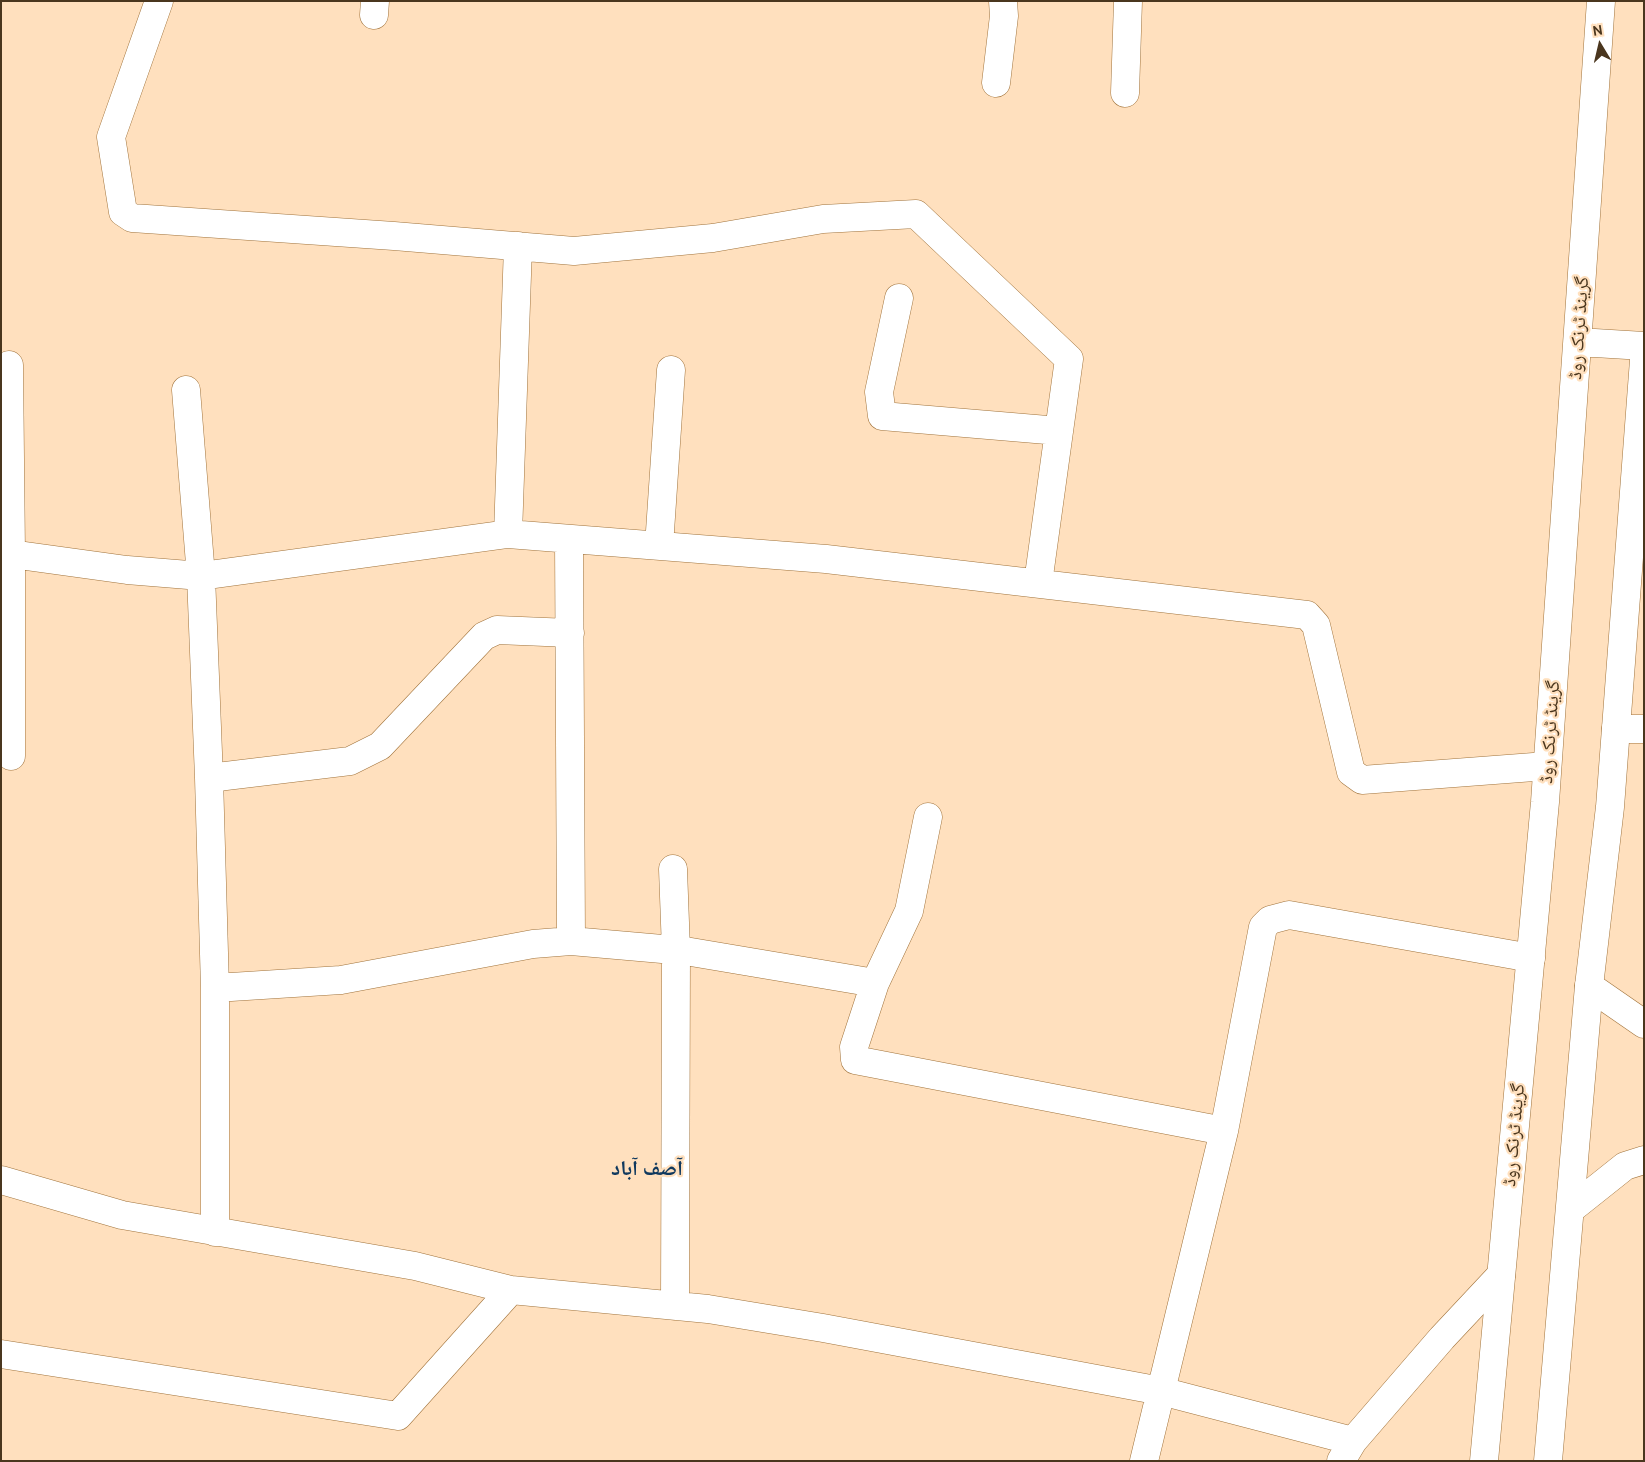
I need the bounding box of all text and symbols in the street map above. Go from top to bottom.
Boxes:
north arrow [1575,20,1625,70]
text: N [1591,21,1604,40]
street label: گرینڈ ٹرنک روڈ [1564,276,1594,380]
street label: گرینڈ ٹرنک روڈ [1535,680,1565,784]
street label: گرینڈ ٹرنک روڈ [1498,1082,1530,1188]
district label: آصف آباد [611,1156,683,1182]

